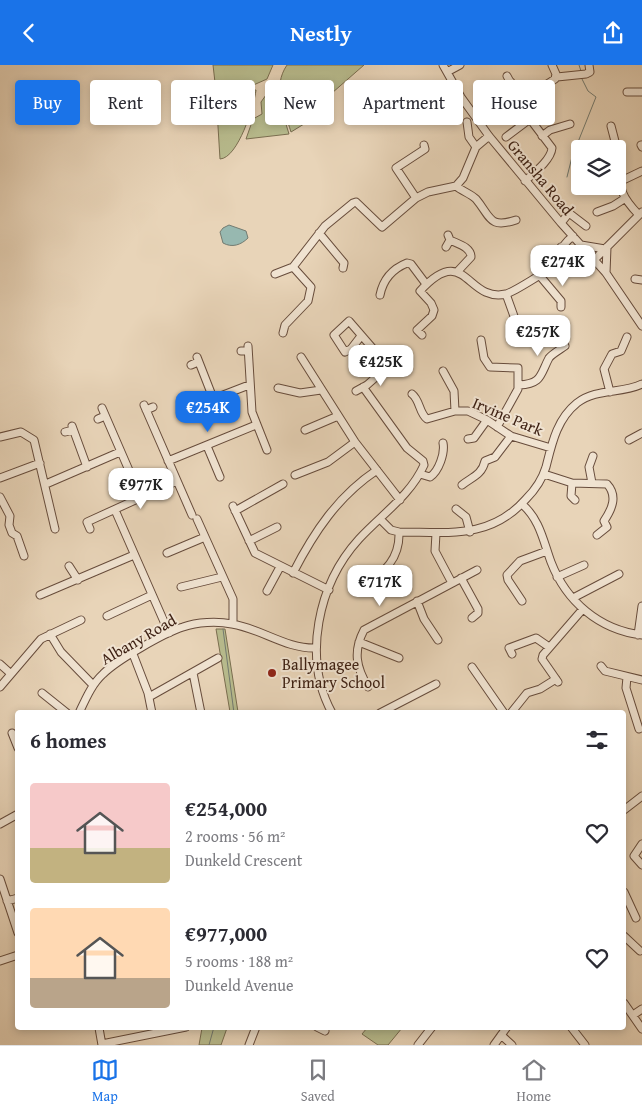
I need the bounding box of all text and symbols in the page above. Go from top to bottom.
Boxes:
text: Nestly [290,17,352,49]
icon: back [15,19,43,47]
icon: share [599,19,627,47]
chip: Buy [15,80,80,125]
chip: Rent [90,80,161,125]
chip: Filters [171,80,255,125]
chip: New [265,80,334,125]
chip: Apartment [344,80,463,125]
chip: House [473,80,555,125]
street label: Gransha Road [502,134,580,220]
map controls [571,140,626,195]
button: layers [571,140,626,195]
pin: €274K [528,245,598,287]
text: €274K [541,249,585,273]
pin: €257K [503,315,573,357]
text: €257K [516,319,560,343]
pin: €425K [346,345,416,387]
text: €425K [359,349,403,373]
street label: Irvine Park [469,390,548,442]
pin: €254K [173,391,243,433]
text: €254K [186,395,230,419]
pin: €977K [106,467,176,510]
text: €977K [119,472,163,496]
pin: €717K [345,565,415,607]
text: €717K [358,569,402,593]
street label: Albany Road [96,607,181,670]
place label: Ballymagee Primary School [282,652,385,694]
marker: Ballymagee Primary School [266,667,278,679]
text: 6 homes [30,725,106,756]
icon: filters [583,726,611,754]
text: €254,000 [185,793,267,824]
icon: home [70,803,130,863]
icon: heart [583,819,611,847]
text: 2 rooms · 56 m² [185,824,285,848]
text: Dunkeld Crescent [185,848,302,872]
text: €977,000 [185,918,267,949]
icon: home [70,928,130,988]
icon: heart [583,944,611,972]
text: 5 rooms · 188 m² [185,949,293,973]
text: Dunkeld Avenue [185,973,293,997]
tab: Map [91,1056,119,1106]
tab: Saved [301,1056,335,1106]
tab: Home [517,1056,551,1106]

